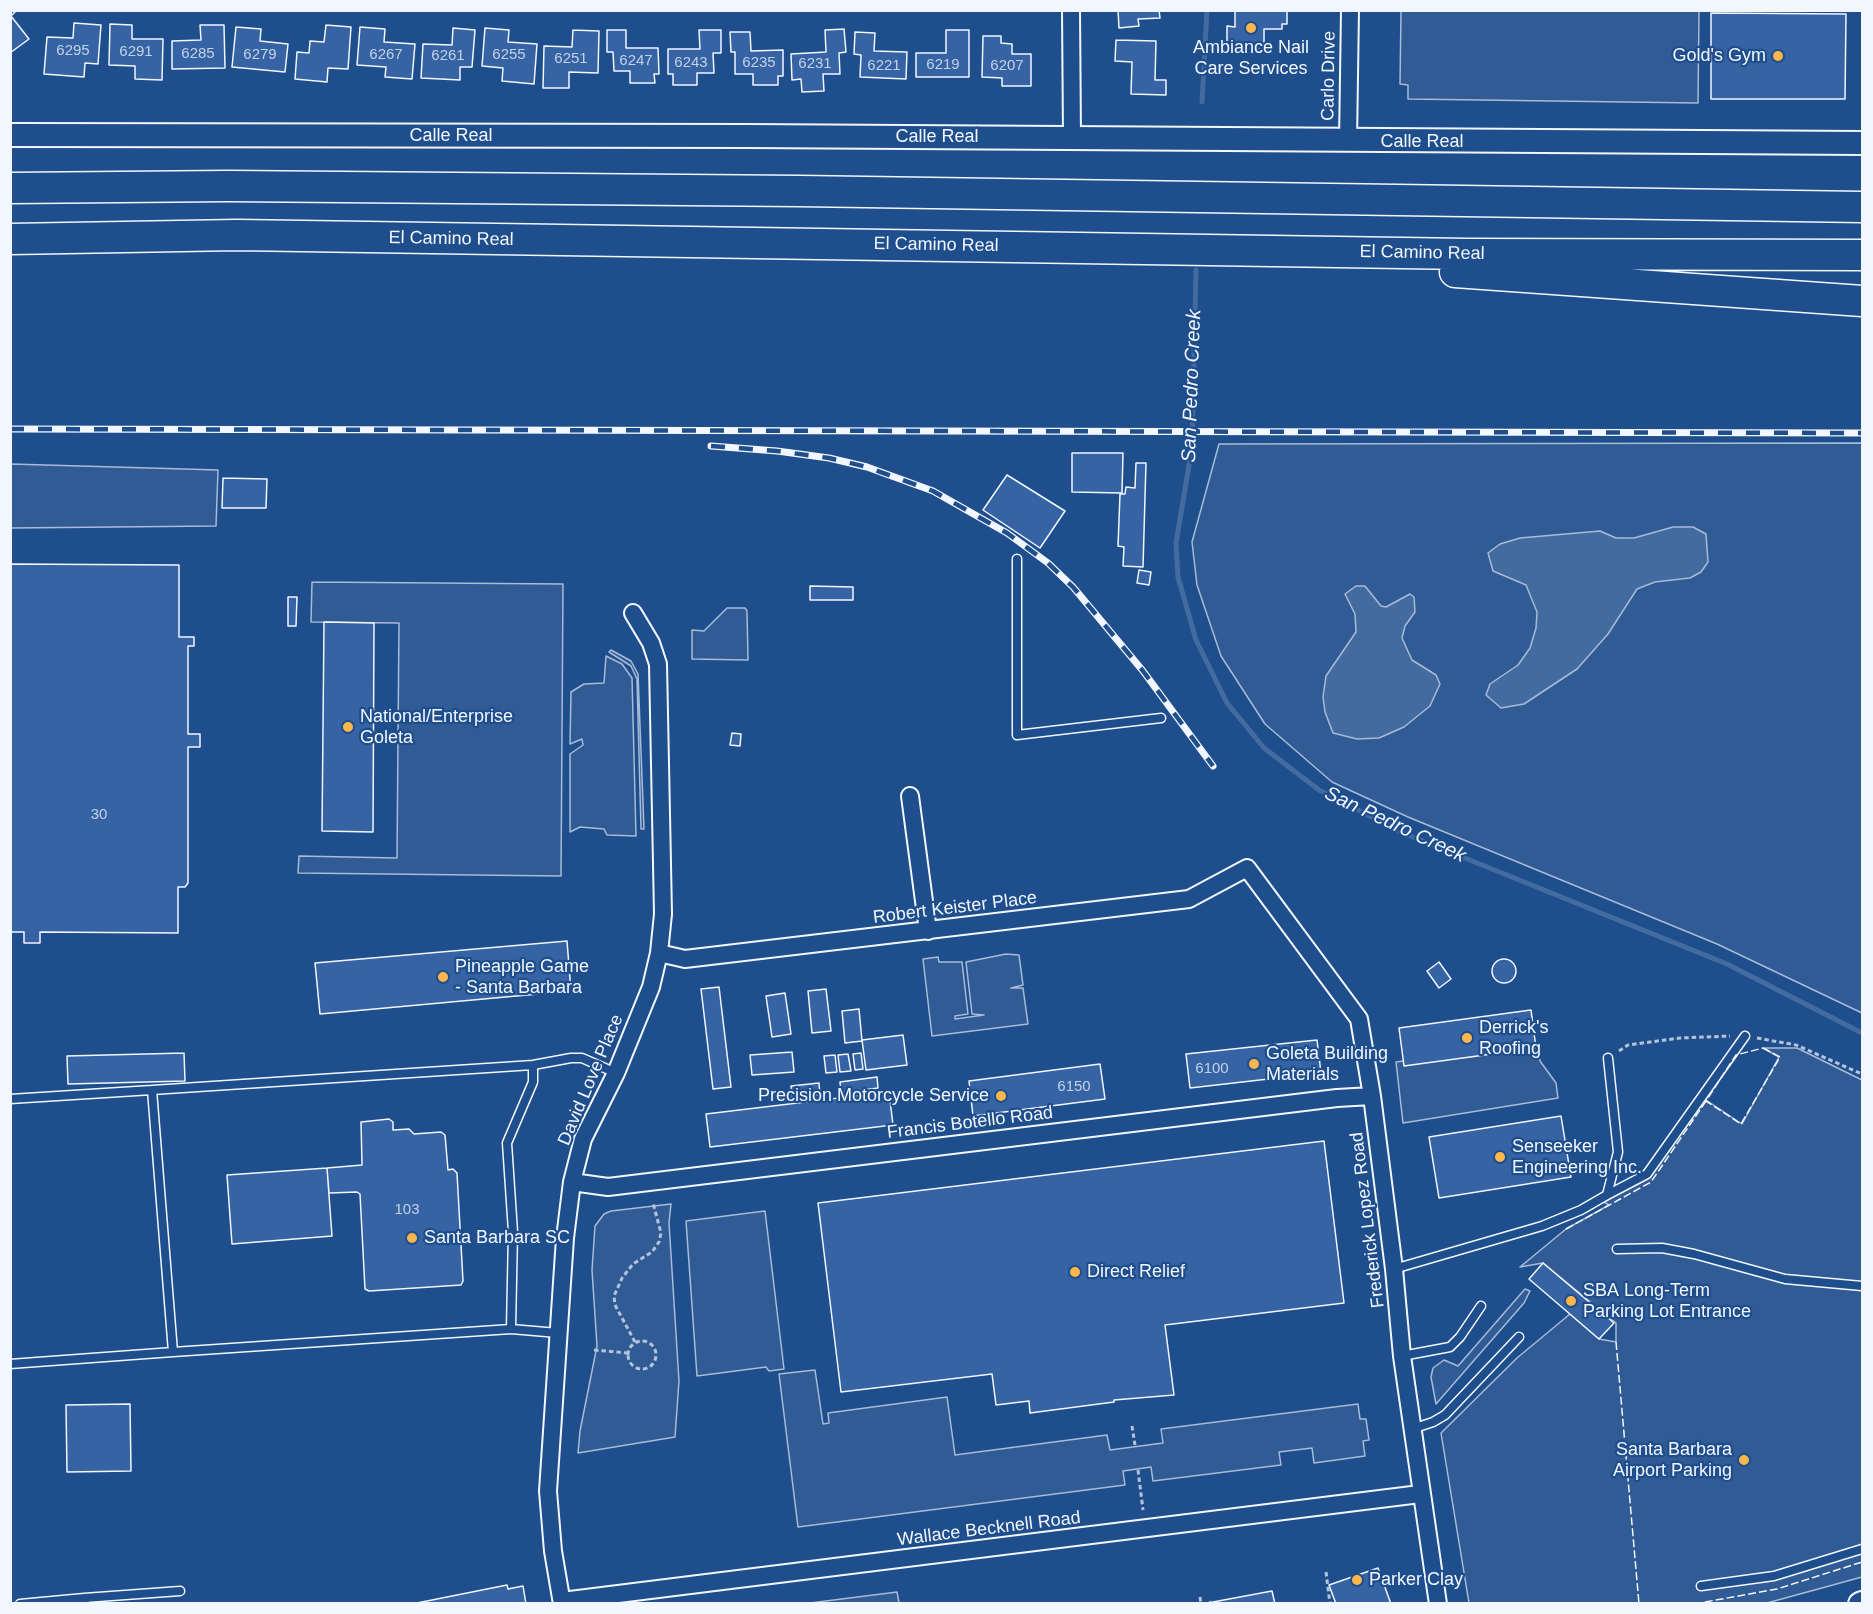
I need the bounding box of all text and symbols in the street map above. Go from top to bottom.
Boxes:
marker: Ambiance Nail Care Services [1244,21,1258,35]
street label: Carlo Drive [1317,31,1341,121]
place label: Ambiance Nail Care Services [1193,37,1309,80]
house number: 6295 [56,42,90,60]
house number: 6291 [119,43,153,61]
house number: 6285 [181,45,215,63]
place label: Gold's Gym [1673,45,1766,67]
house number: 6279 [243,46,277,64]
house number: 6267 [369,46,403,64]
house number: 6255 [492,46,526,64]
house number: 6261 [431,47,465,65]
marker: Gold's Gym [1771,49,1785,63]
house number: 6251 [554,50,588,68]
house number: 6247 [619,52,653,70]
house number: 6243 [674,54,708,72]
house number: 6235 [742,54,776,72]
house number: 6231 [798,55,832,73]
house number: 6219 [926,56,960,74]
house number: 6221 [867,57,901,75]
house number: 6207 [990,57,1024,75]
street label: Calle Real [409,125,493,147]
street label: Calle Real [895,126,979,148]
street label: Calle Real [1380,131,1464,153]
street label: El Camino Real [388,227,514,251]
street label: El Camino Real [873,233,999,257]
street label: El Camino Real [1359,241,1485,265]
water label: San Pedro Creek [1177,309,1207,463]
place label: National/Enterprise Goleta [360,706,513,748]
marker: National/Enterprise Goleta [341,720,355,734]
water label: San Pedro Creek [1320,782,1470,868]
house number: 30 [91,806,107,824]
street label: Robert Keister Place [872,887,1038,929]
place label: Pineapple Game - Santa Barbara [455,956,589,998]
marker: Pineapple Game - Santa Barbara [436,970,450,984]
street label: David Love Place [554,1011,628,1149]
place label: Derrick's Roofing [1479,1017,1548,1060]
marker: Derrick's Roofing [1460,1031,1474,1045]
place label: Goleta Building Materials [1266,1043,1388,1086]
marker: Goleta Building Materials [1247,1057,1261,1071]
house number: 6100 [1195,1060,1229,1078]
house number: 6150 [1057,1078,1091,1096]
place label: Precision Motorcycle Service [758,1085,989,1107]
marker: Precision Motorcycle Service [994,1089,1008,1103]
street label: Francis Botello Road [886,1102,1054,1144]
street label: Frederick Lopez Road [1346,1131,1390,1309]
place label: Senseeker Engineering Inc. [1512,1136,1642,1178]
marker: Senseeker Engineering Inc. [1493,1150,1507,1164]
house number: 103 [394,1201,420,1219]
place label: Santa Barbara SC [424,1227,570,1249]
marker: Santa Barbara SC [405,1231,419,1245]
place label: Direct Relief [1087,1261,1185,1283]
marker: Direct Relief [1068,1265,1082,1279]
place label: SBA Long-Term Parking Lot Entrance [1583,1280,1751,1322]
marker: SBA Long-Term Parking Lot Entrance [1564,1294,1578,1308]
place label: Santa Barbara Airport Parking [1613,1439,1732,1482]
marker: Santa Barbara Airport Parking [1737,1453,1751,1467]
street label: Wallace Becknell Road [896,1507,1082,1551]
place label: Parker Clay [1369,1569,1463,1591]
marker: Parker Clay [1350,1573,1364,1587]

